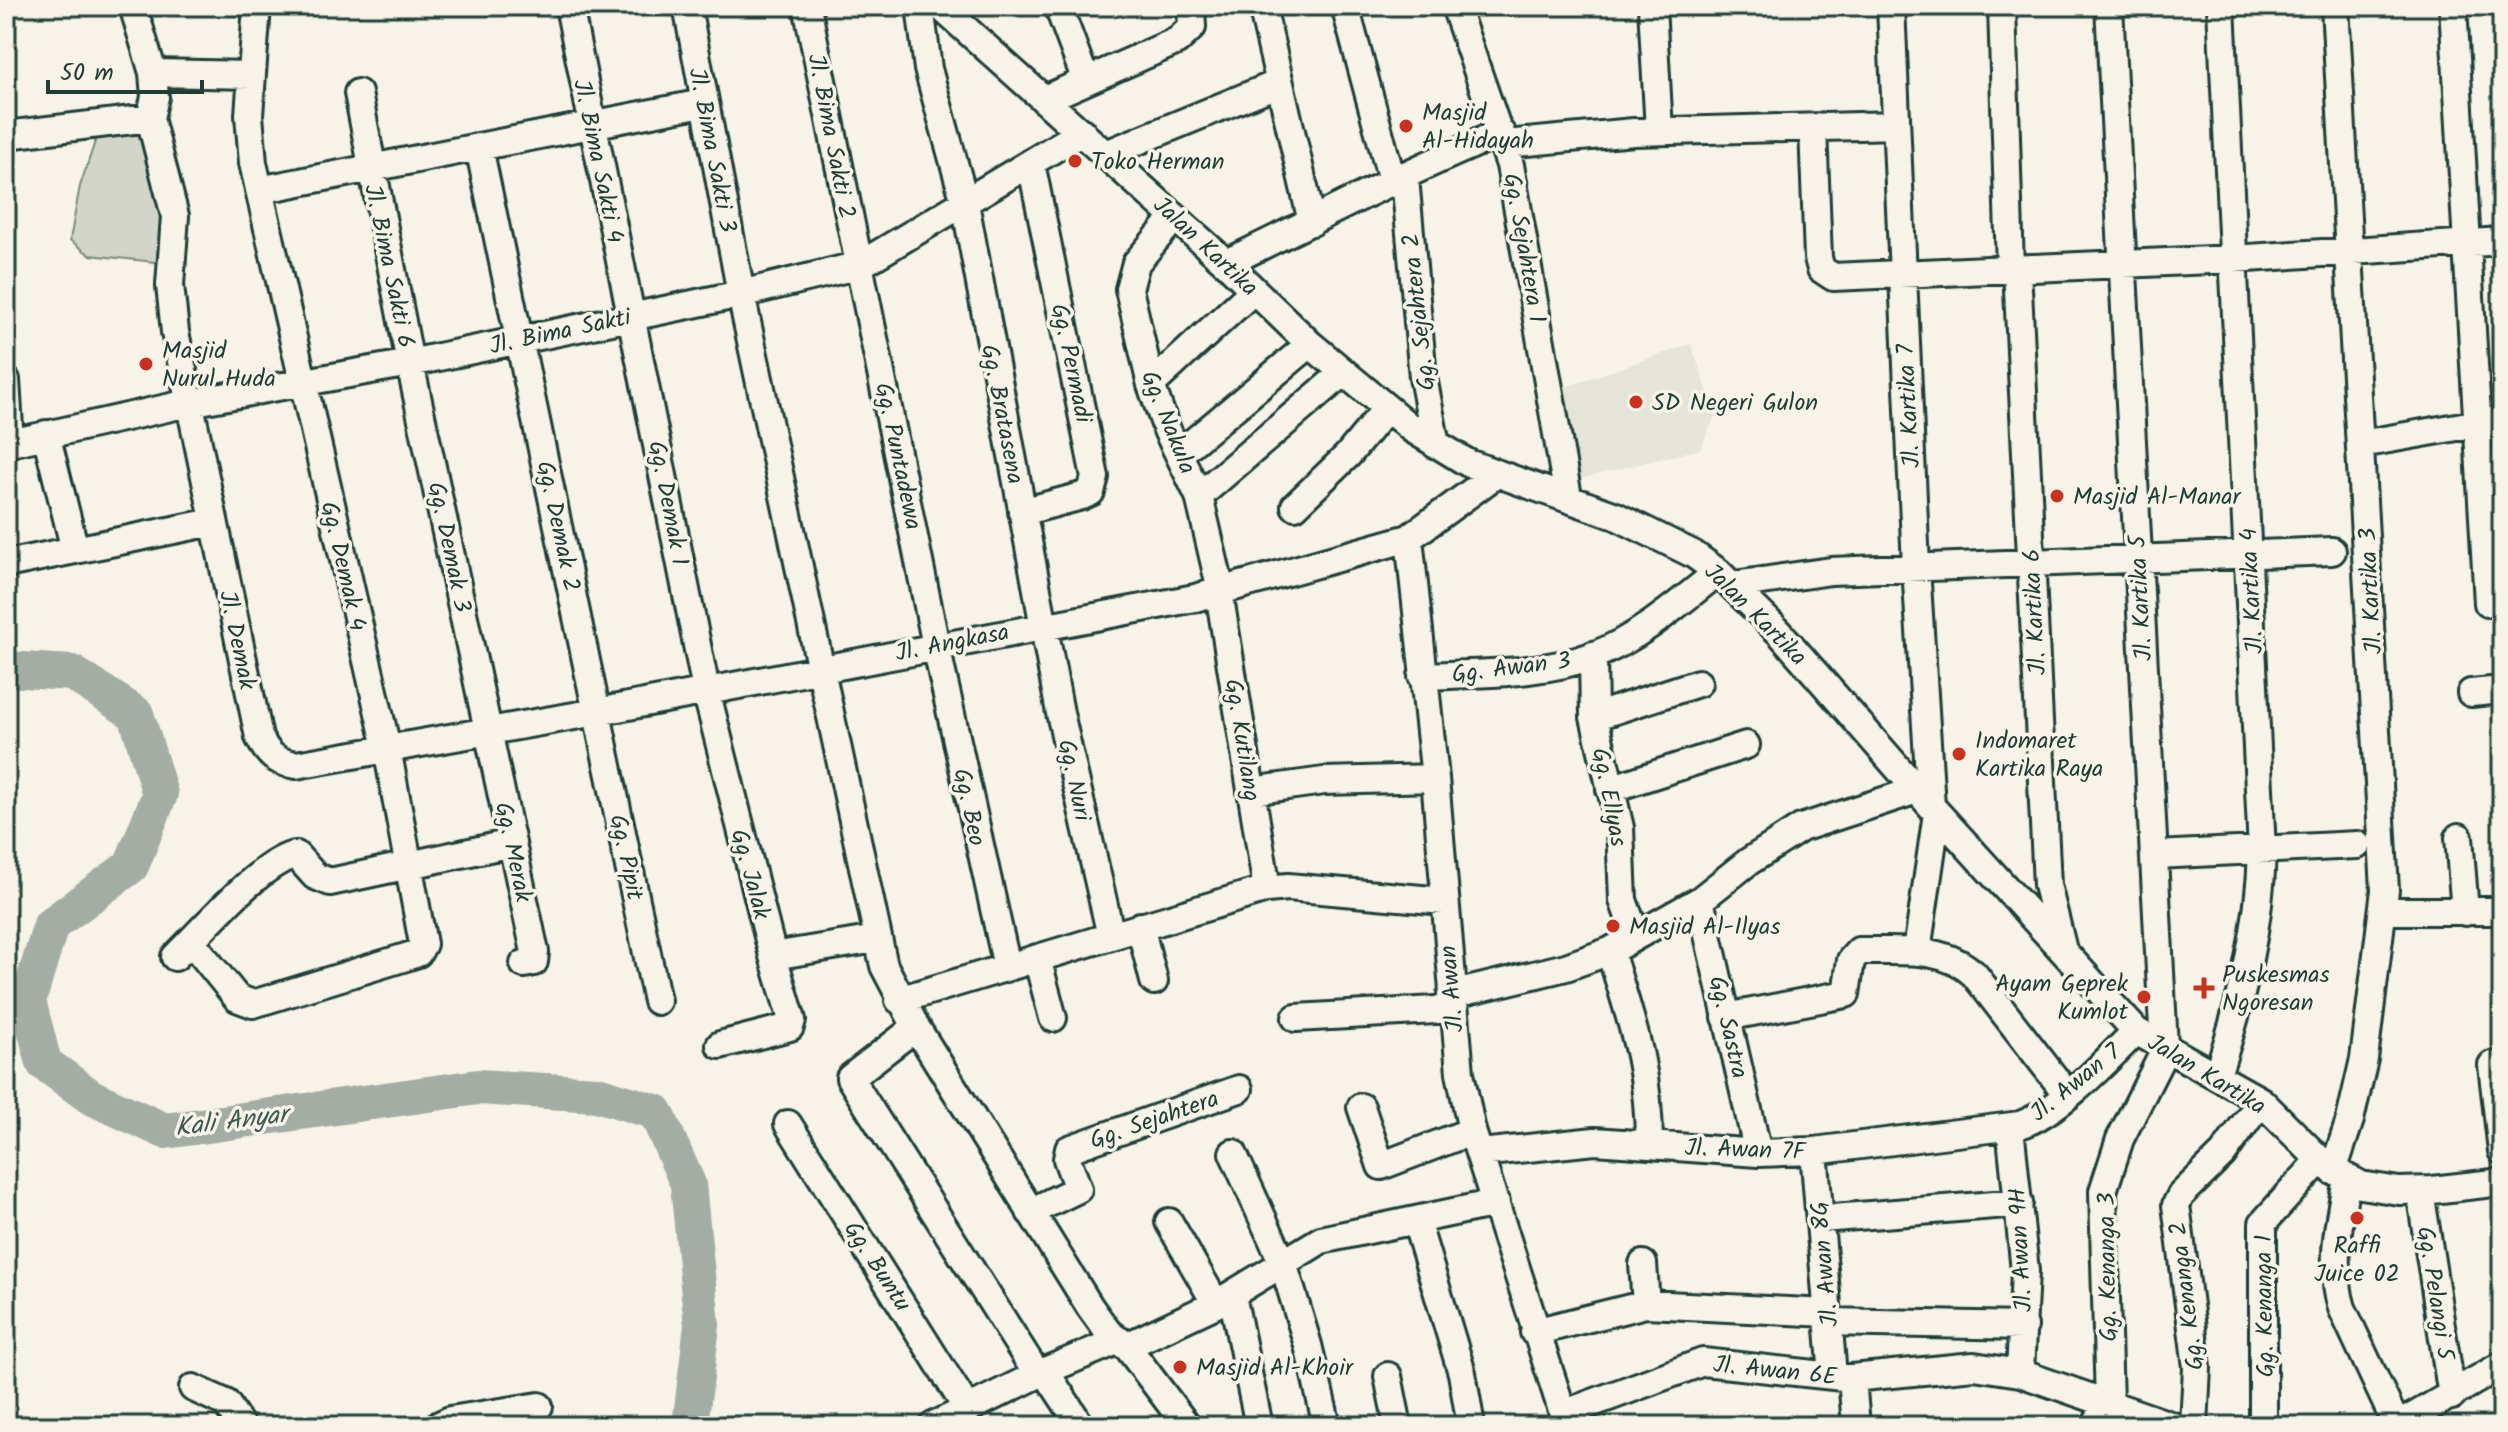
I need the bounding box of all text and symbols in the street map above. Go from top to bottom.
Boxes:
scale bar [48,44,202,94]
street label: Jl. Bima Sakti 2 [795,50,866,222]
text: 50 m [60,54,114,93]
street label: Jl. Bima Sakti 3 [676,65,747,236]
street label: Jl. Bima Sakti 4 [561,76,634,247]
place label: Masjid Al-Hidayah [1422,94,1534,161]
marker: Masjid Al-Hidayah [1397,117,1415,135]
place label: Toko Herman [1091,143,1224,182]
marker: Toko Herman [1066,152,1084,170]
street label: Gg. Sejahtera 1 [1491,170,1556,326]
street label: Jl. Bima Sakti 6 [352,181,425,352]
street label: Jalan Kartika [1143,188,1267,307]
street label: Gg. Sejahtera 2 [1392,231,1447,392]
street label: Jl. Bima Sakti [486,298,636,366]
street label: Gg. Permadi [1039,300,1102,428]
place label: Masjid Nurul Huda [162,332,276,399]
street label: Gg. Bratasena [969,341,1034,487]
street label: Jl. Kartika 7 [1887,342,1932,469]
marker: Masjid Nurul Huda [137,355,155,373]
street label: Gg. Nakula [1129,365,1206,480]
street label: Gg. Puntadewa [863,379,932,533]
place label: SD Negeri Gulon [1652,384,1818,423]
marker: SD Negeri Gulon [1627,393,1645,411]
street label: Gg. Demak 1 [636,438,699,569]
street label: Gg. Demak 2 [525,457,590,595]
street label: Gg. Demak 3 [416,478,481,616]
place label: Masjid Al-Manar [2073,478,2243,517]
marker: Masjid Al-Manar [2048,487,2066,505]
street label: Gg. Demak 4 [309,498,376,635]
street label: Jl. Kartika 4 [2230,527,2275,655]
street label: Jl. Kartika 3 [2349,527,2394,655]
street label: Jl. Kartika 5 [2119,532,2164,662]
street label: Jl. Kartika 6 [2013,548,2058,676]
street label: Jalan Kartika [1694,554,1816,676]
street label: Jl. Demak [207,587,266,694]
street label: Jl. Angkasa [892,613,1013,674]
street label: Gg. Awan 3 [1450,642,1573,695]
street label: Gg. Kutilang [1213,676,1270,804]
place label: Indomaret Kartika Raya [1975,722,2103,789]
street label: Gg. Nuri [1046,736,1101,826]
street label: Gg. Ellyas [1580,745,1637,850]
marker: Indomaret Kartika Raya [1950,745,1968,763]
street label: Gg. Beo [941,765,996,850]
street label: Gg. Merak [483,799,542,907]
street label: Gg. Pipit [597,811,654,904]
street label: Gg. Jalak [719,825,781,925]
place label: Masjid Al-Ilyas [1629,908,1780,947]
marker: Masjid Al-Ilyas [1604,917,1622,935]
street label: Jl. Awan [1429,944,1476,1034]
place label: Puskesmas Ngoresan [2222,956,2330,1023]
place label: Ayam Geprek Kumlot [1995,965,2129,1032]
street label: Gg. Sastra [1697,972,1758,1082]
marker: Puskesmas Ngoresan [2193,977,2215,999]
marker: Ayam Geprek Kumlot [2135,988,2153,1006]
street label: Jalan Kartika [2139,1024,2273,1126]
street label: Jl. Awan 7 [2022,1033,2131,1132]
street label: Gg. Sejahtera [1085,1080,1224,1161]
water label: Kali Anyar [172,1094,295,1150]
street label: Jl. Awan 7F [1684,1129,1808,1172]
street label: Jl. Awan 9H [1999,1187,2044,1313]
street label: Gg. Kenanga 3 [2088,1192,2129,1342]
street label: Jl. Awan 8G [1801,1199,1850,1328]
marker: Raffi Juice 02 [2348,1209,2366,1227]
street label: Gg. Buntu [833,1213,921,1321]
street label: Gg. Kenanga 2 [2159,1219,2216,1372]
street label: Gg. Pelangi 5 [2405,1224,2465,1365]
place label: Raffi Juice 02 [2314,1227,2400,1294]
street label: Gg. Kenanga 1 [2245,1234,2286,1378]
street label: Jl. Awan 6E [1711,1346,1840,1397]
place label: Masjid Al-Khoir [1196,1349,1355,1388]
marker: Masjid Al-Khoir [1171,1358,1189,1376]

